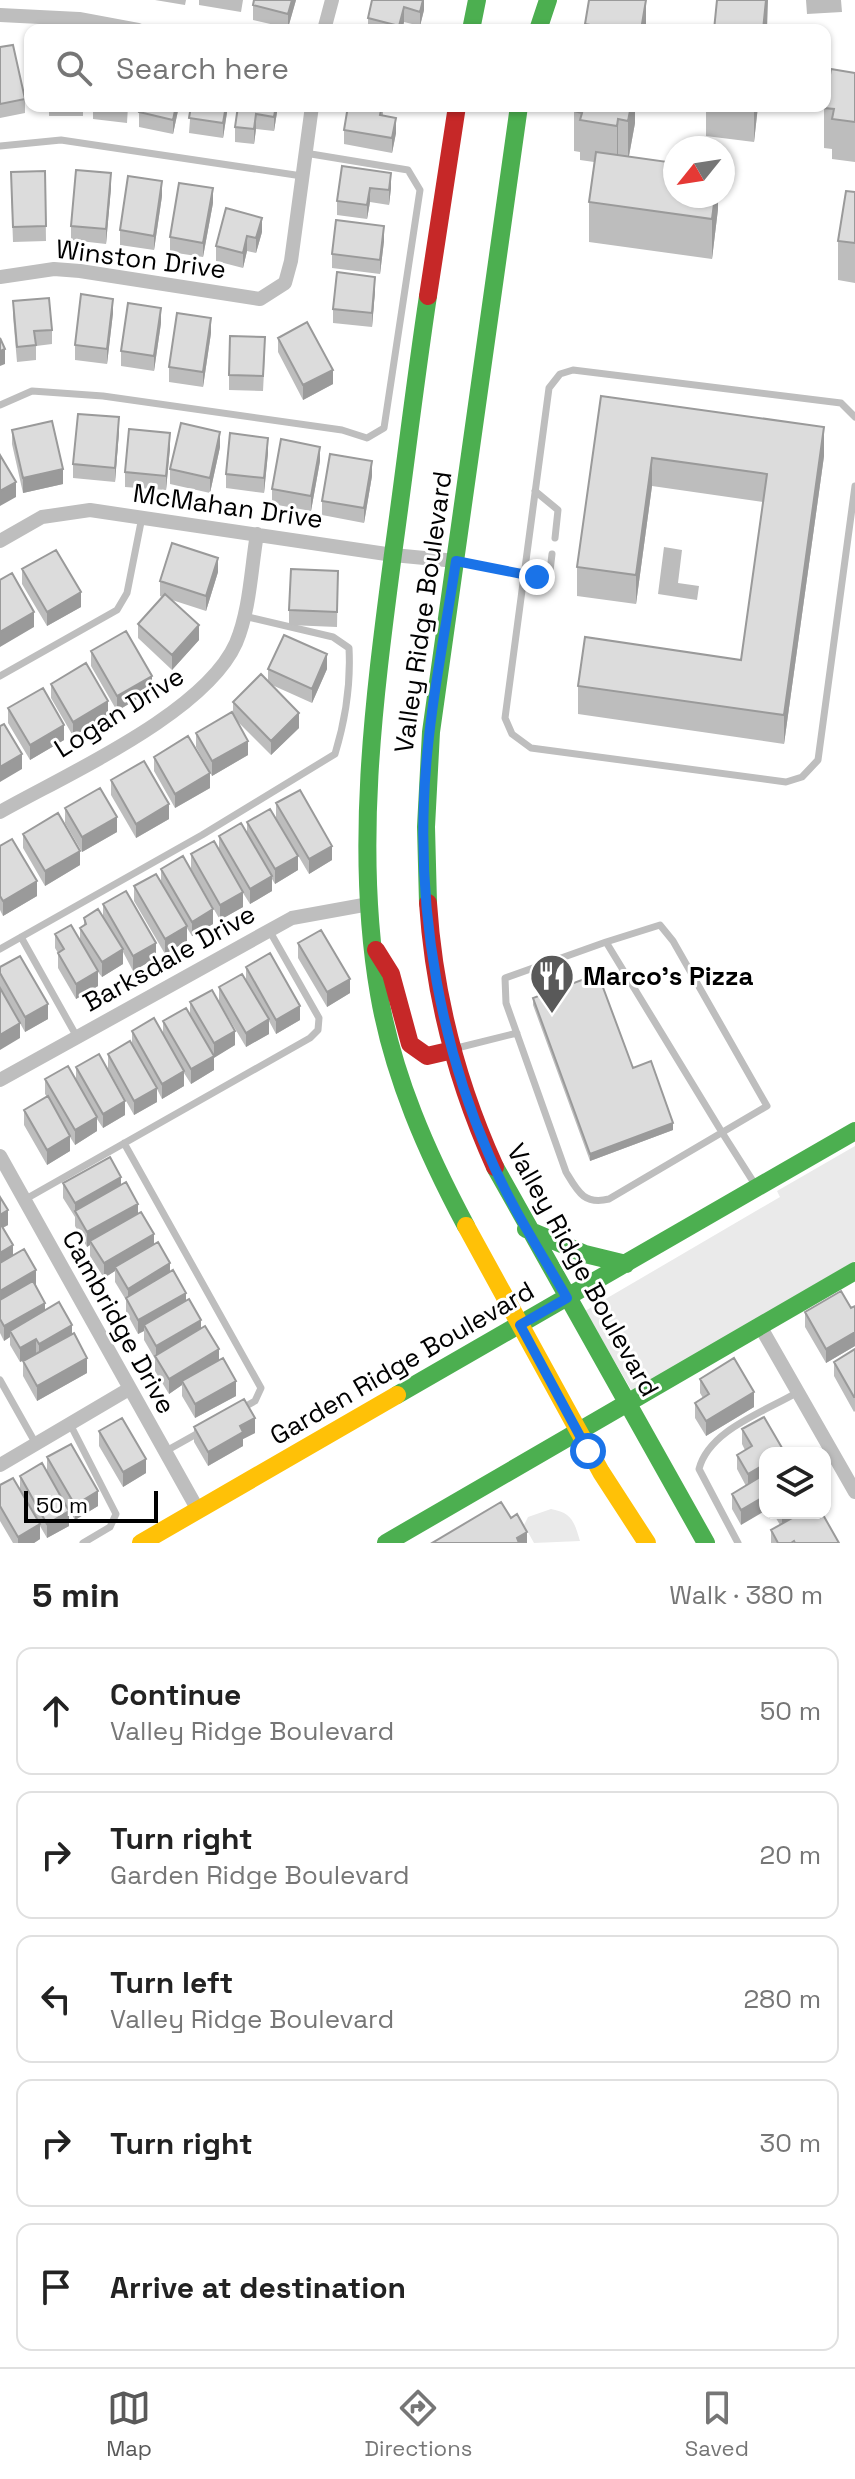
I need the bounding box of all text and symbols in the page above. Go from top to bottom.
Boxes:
search box [24,24,831,112]
icon: search [52,46,96,90]
text: Search here [116,49,289,88]
north arrow [663,136,735,208]
street label: Winston Drive [54,232,228,286]
street label: Valley Ridge Boulevard [386,469,460,755]
street label: McMahan Drive [131,476,325,536]
route end [519,559,555,595]
street label: Logan Drive [48,659,190,765]
street label: Barksdale Drive [77,897,261,1019]
restaurant icon: Marco's Pizza [528,952,576,1015]
place label: Marco's Pizza [583,959,754,993]
street label: Valley Ridge Boulevard [499,1137,667,1403]
street label: Cambridge Drive [55,1224,183,1420]
street label: Garden Ridge Boulevard [264,1273,540,1453]
route start [570,1433,606,1469]
map controls [759,1447,831,1519]
button: layers [759,1447,831,1519]
scale bar [24,1487,158,1523]
text: 50 m [36,1491,88,1519]
text: 5 min [32,1574,120,1617]
text: Walk · 380 m [669,1578,823,1612]
text: Continue [110,1675,241,1714]
icon: ahead [34,1689,78,1733]
text: 50 m [760,1694,821,1728]
text: Valley Ridge Boulevard [110,1714,394,1748]
text: Turn right [110,1819,253,1858]
icon: right [34,1833,78,1877]
text: 20 m [760,1838,821,1872]
text: Garden Ridge Boulevard [110,1858,410,1892]
text: Turn left [110,1963,233,2002]
icon: left [34,1977,78,2021]
text: 280 m [743,1982,821,2016]
text: Valley Ridge Boulevard [110,2002,394,2036]
icon: right [34,2121,78,2165]
text: Turn right [110,2124,253,2163]
text: 30 m [760,2126,821,2160]
icon: arrive [34,2265,78,2309]
text: Arrive at destination [110,2268,406,2307]
tab: Map [106,2386,152,2462]
tab: Directions [364,2386,472,2462]
tab: Saved [685,2386,749,2462]

